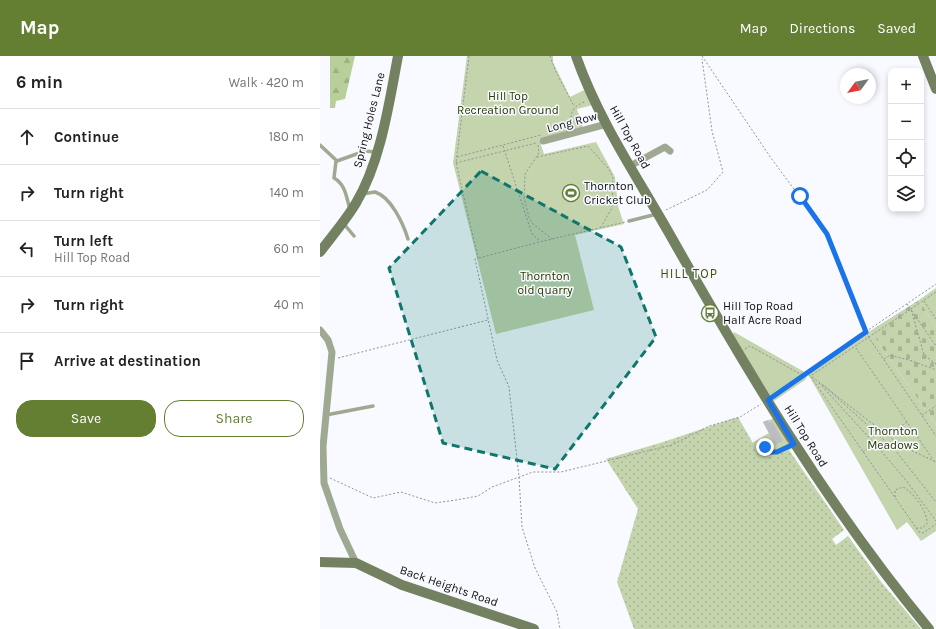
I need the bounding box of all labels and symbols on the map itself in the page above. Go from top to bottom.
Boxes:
north arrow [840,68,876,104]
street label: Spring Holes Lane [350,71,388,169]
park label: Hill Top Recreation Ground [457,89,559,117]
street label: Hill Top Road [607,103,653,171]
street label: Long Row [545,108,599,135]
place label: Thornton Cricket Club [584,179,651,207]
sports icon: Thornton Cricket Club [561,183,581,203]
route start [791,187,809,205]
district label: HILL TOP [660,266,718,281]
park label: Thornton old quarry [517,269,573,297]
place label: Hill Top Road Half Acre Road [723,299,802,327]
bus stop icon: Hill Top Road Half Acre Road [700,303,720,323]
street label: Hill Top Road [781,402,831,470]
park label: Thornton Meadows [867,424,919,452]
route end [756,438,774,456]
street label: Back Heights Road [398,563,500,609]

